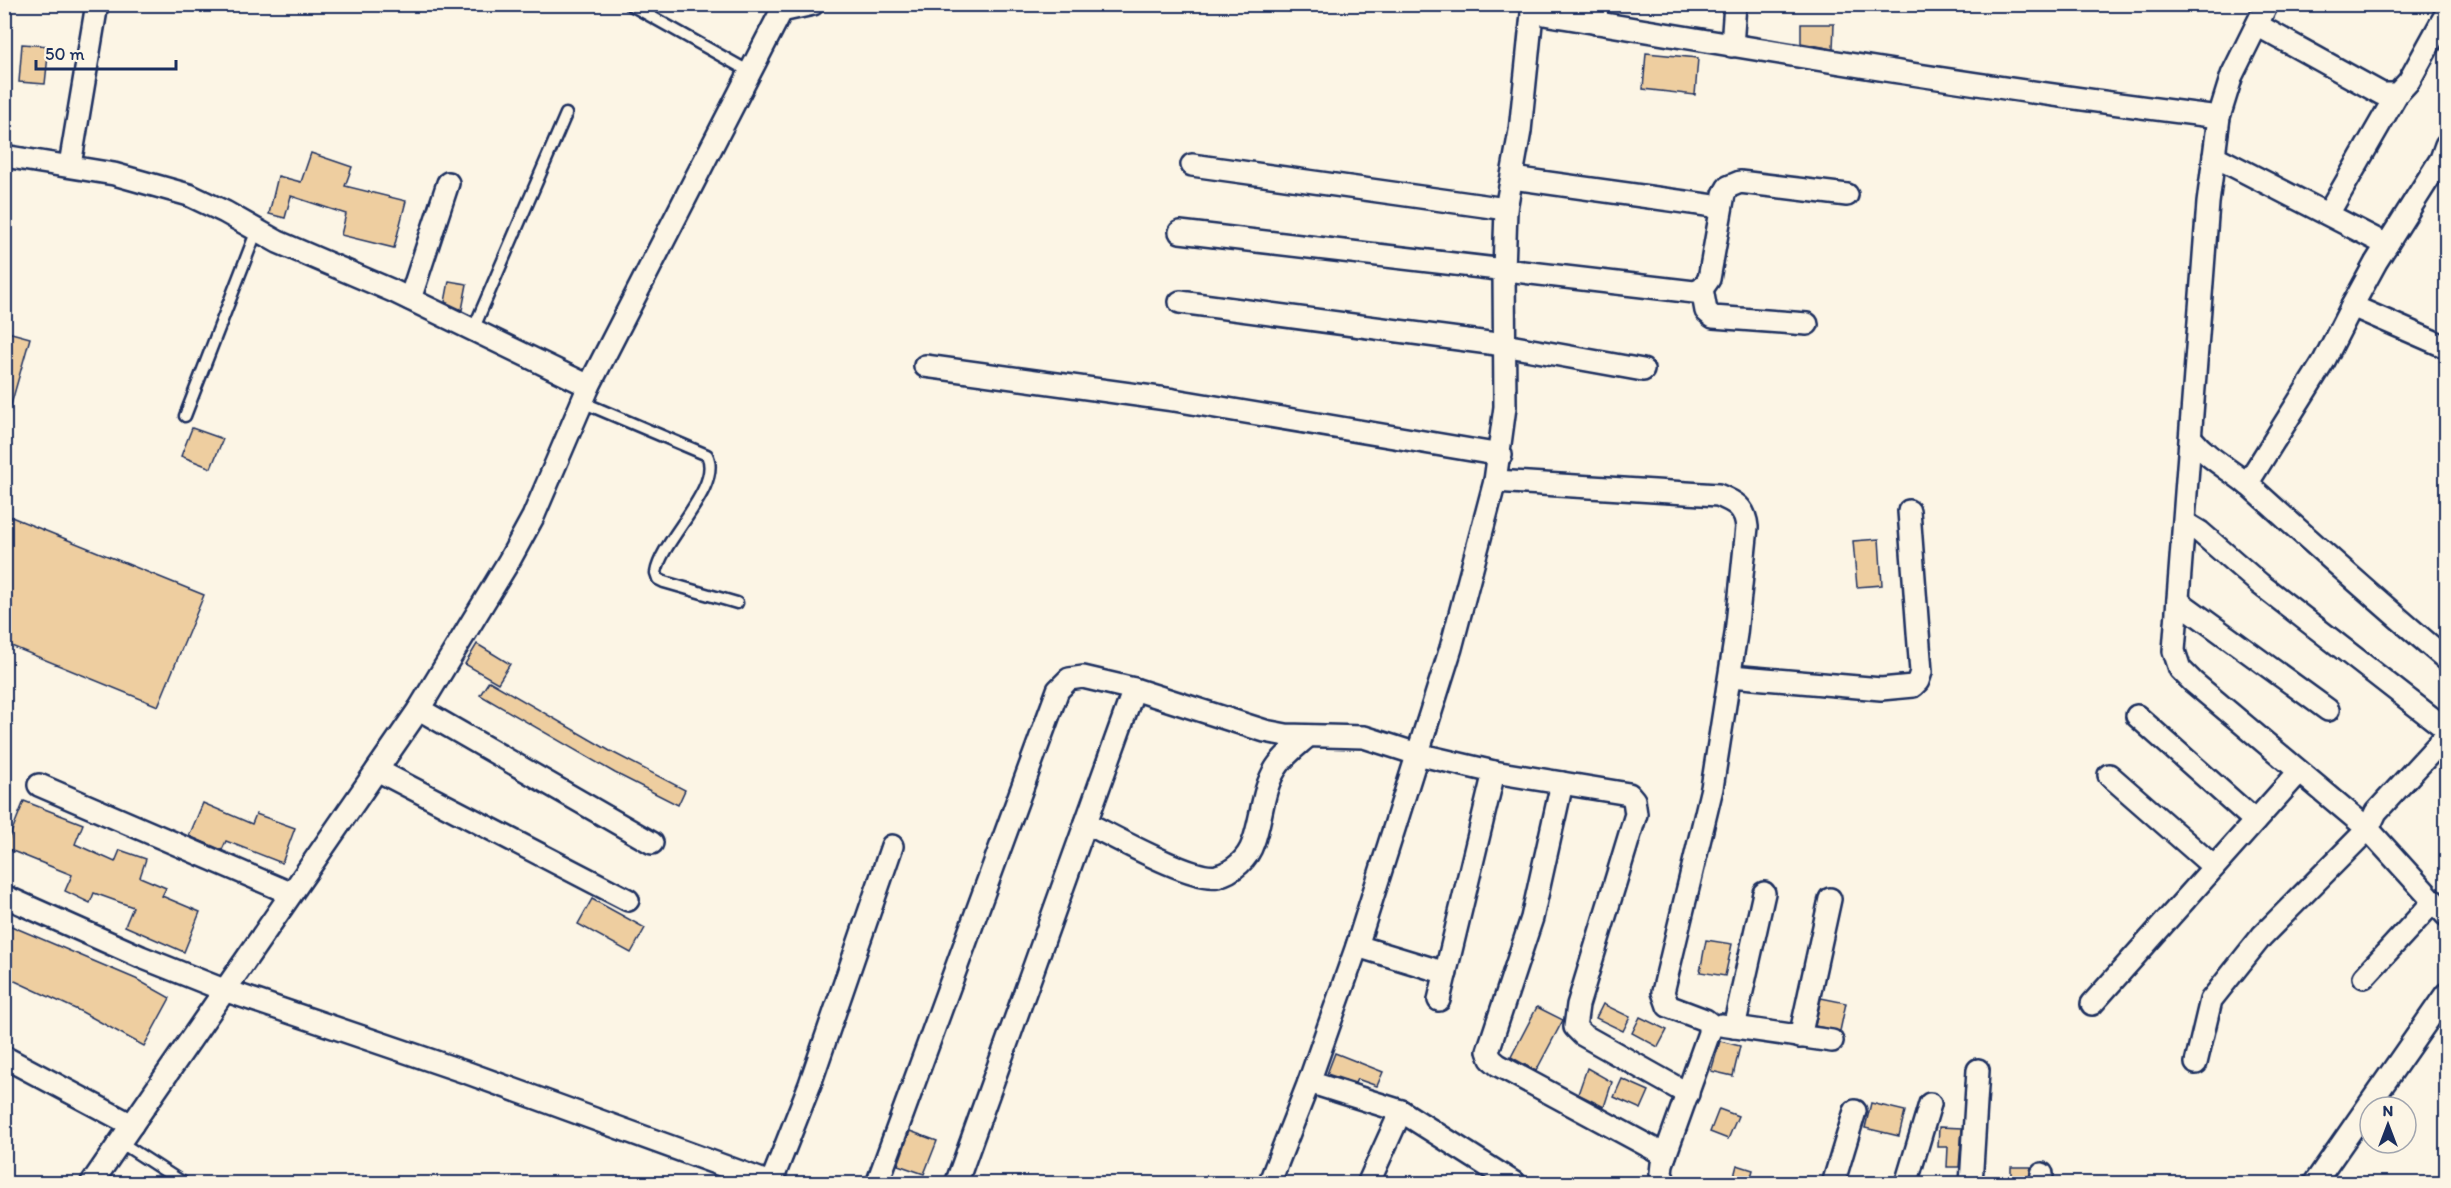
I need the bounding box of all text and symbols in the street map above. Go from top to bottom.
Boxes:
scale bar [36,33,176,71]
text: 50 m [45,43,85,65]
north arrow [2358,1095,2418,1155]
text: N [2383,1101,2393,1120]

